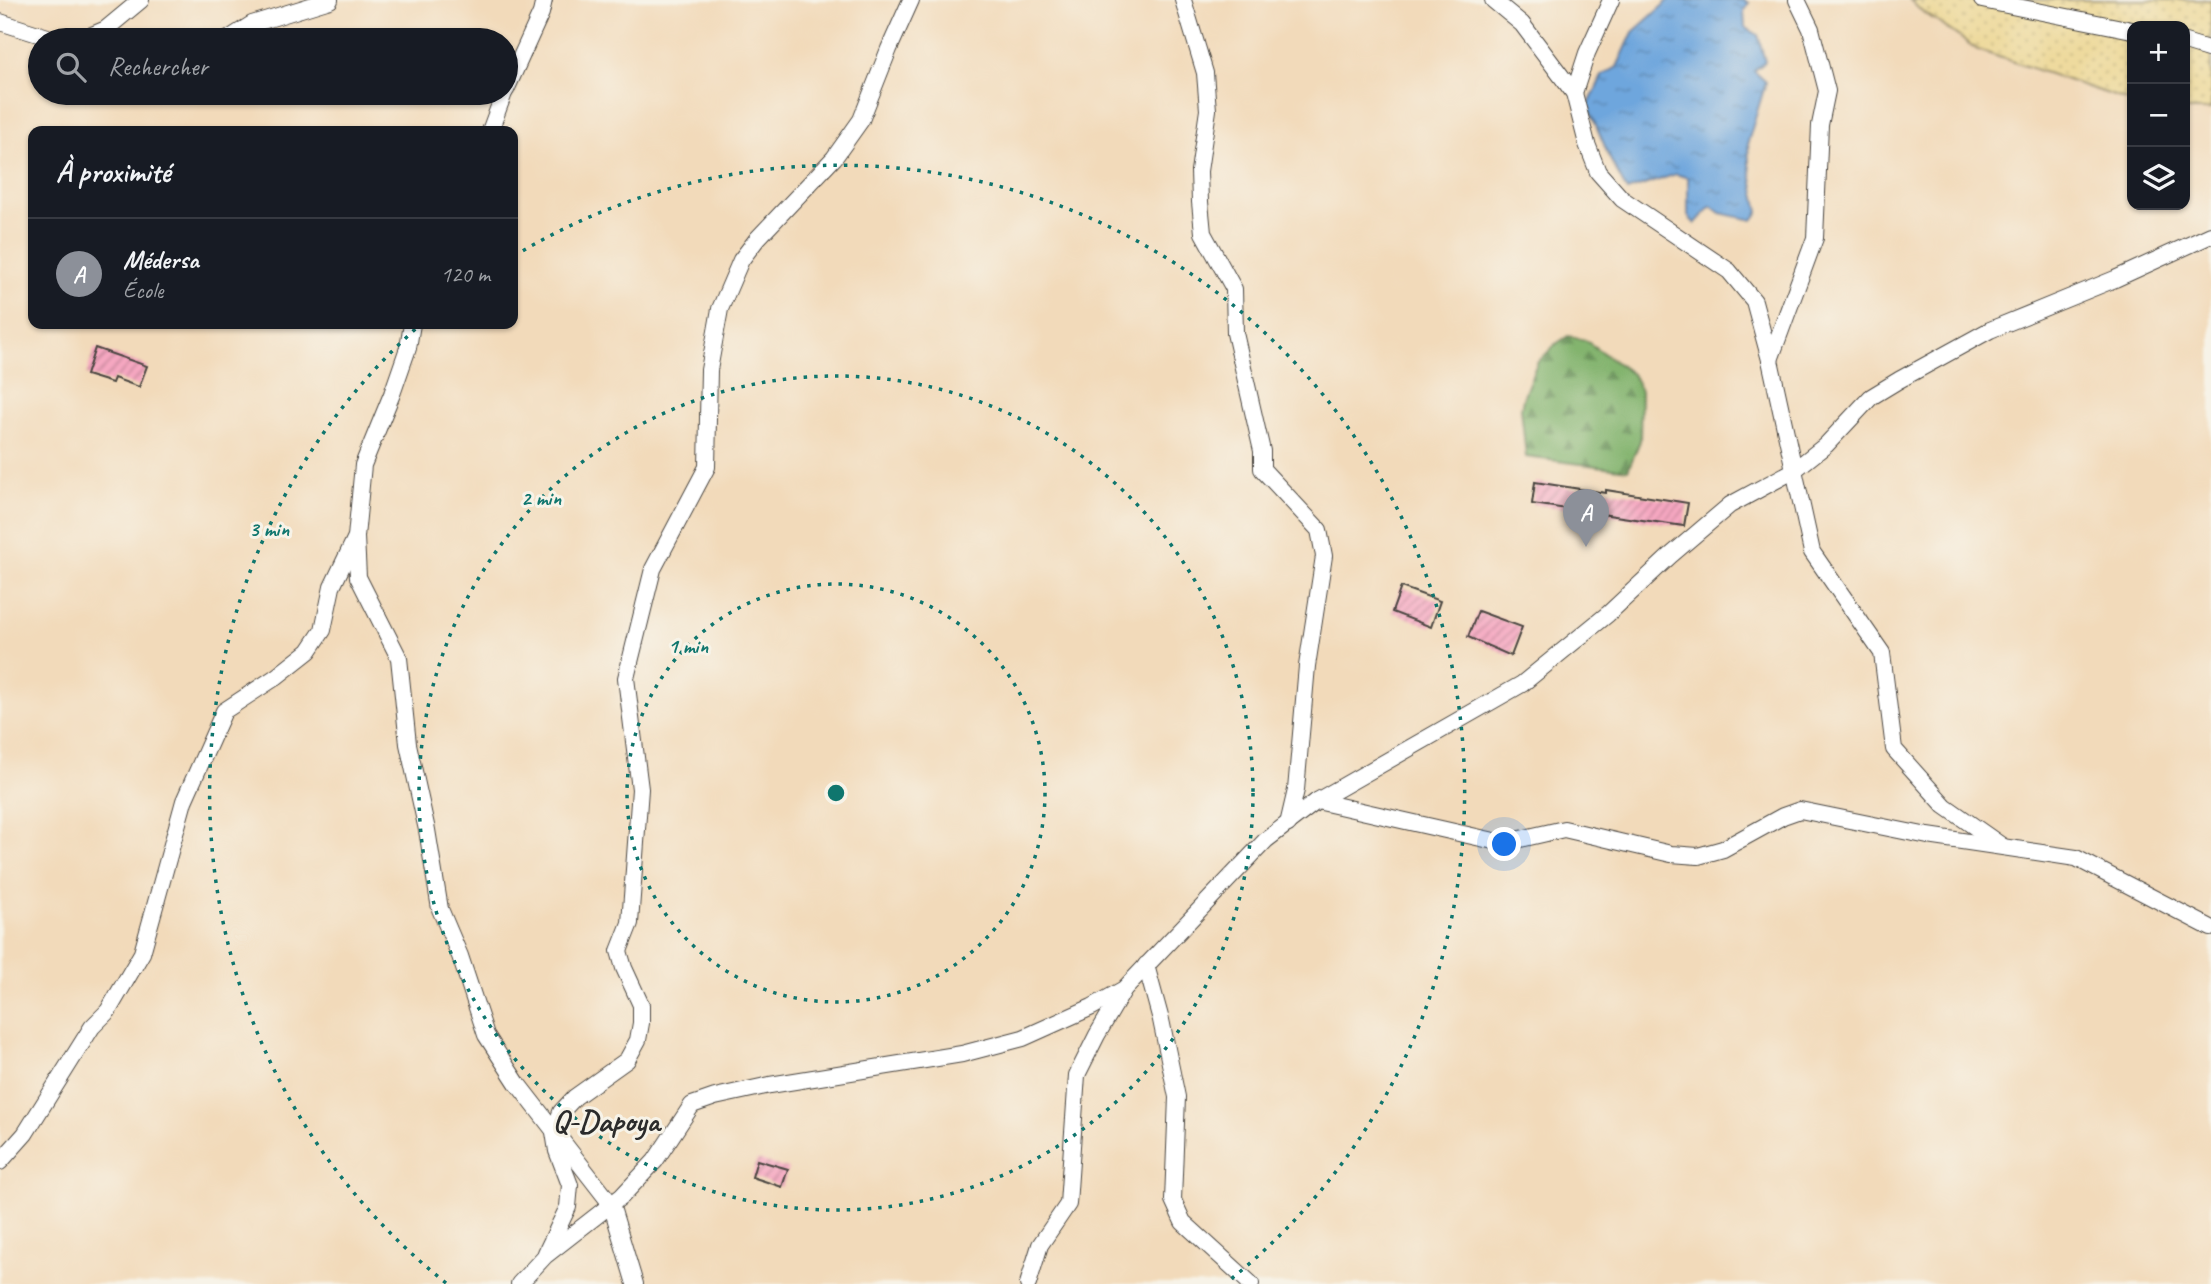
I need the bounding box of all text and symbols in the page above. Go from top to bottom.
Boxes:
map controls [2127,21,2190,210]
button: + [2127,21,2190,84]
search box [28,28,518,105]
icon: search [52,48,90,86]
text: Rechercher [108,50,208,83]
button: − [2127,84,2190,147]
button: layers [2127,147,2190,210]
text: À proximité [56,153,170,191]
text: Médersa [123,243,199,276]
text: A [73,260,85,289]
text: 120 m [441,260,490,289]
text: École [123,276,163,305]
text: 2 min [521,485,561,511]
pin: A [1563,489,1609,547]
text: 3 min [249,516,289,542]
text: 1 min [668,633,708,659]
centre of rings [824,781,848,805]
your location [1487,827,1521,861]
district label: Q-Dapoya [552,1100,662,1141]

